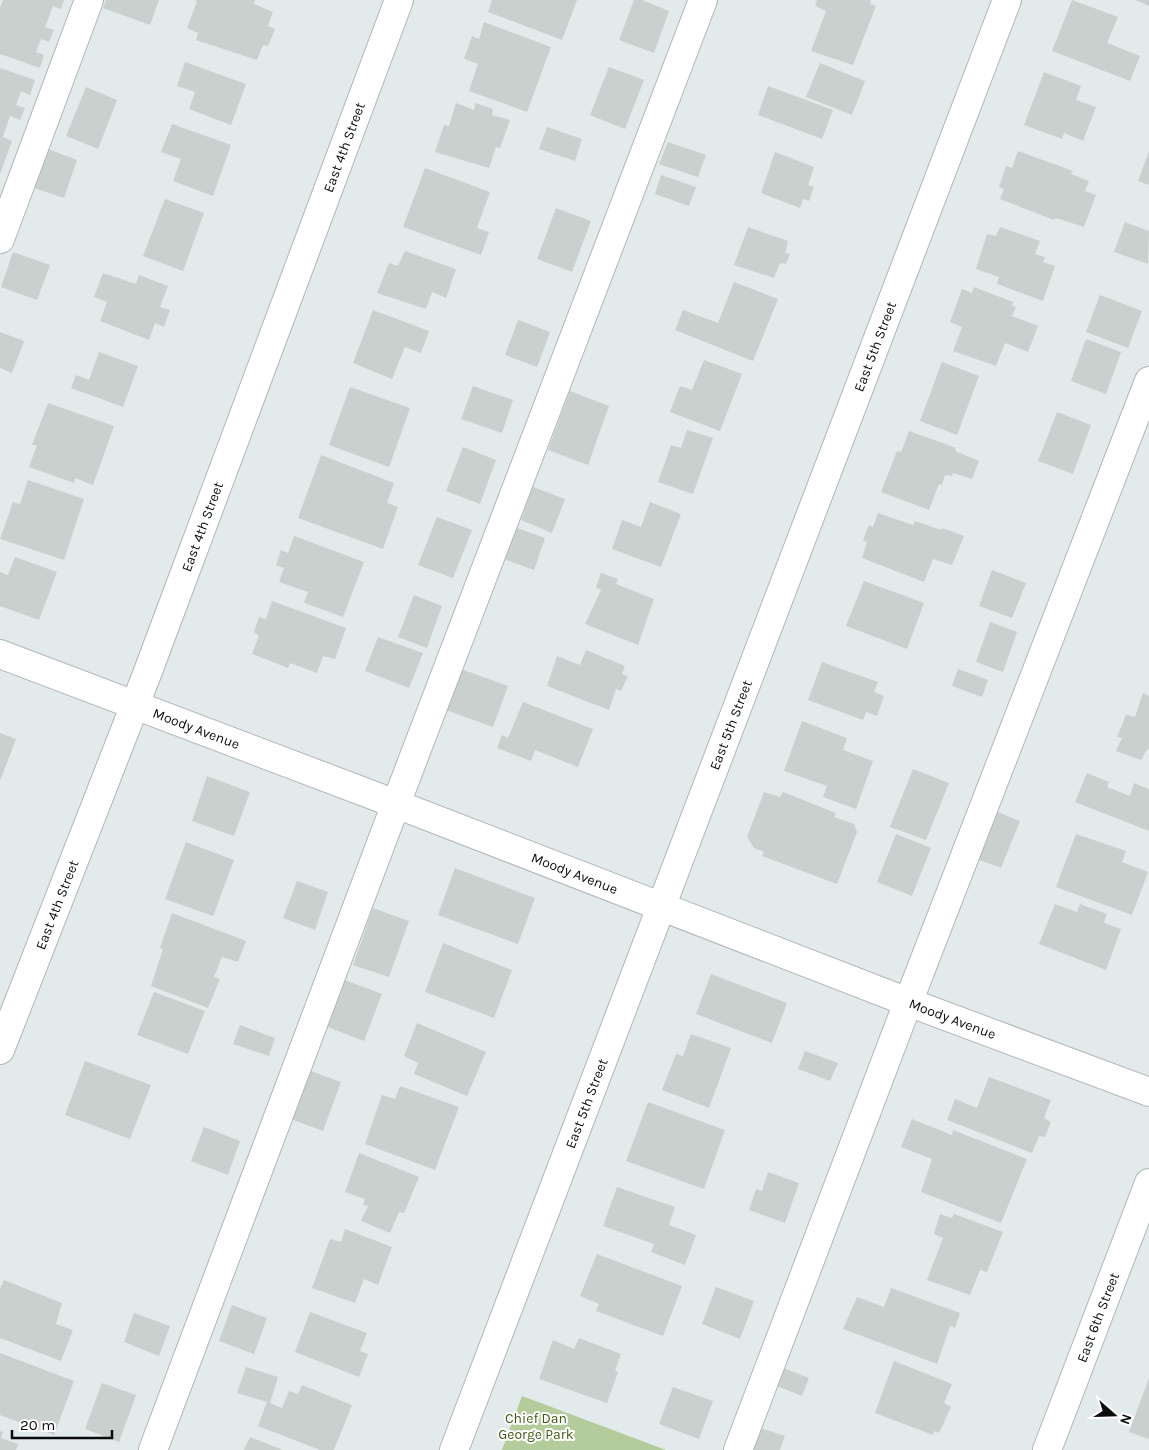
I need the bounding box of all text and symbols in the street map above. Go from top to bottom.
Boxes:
street label: East 4th Street [319,100,368,195]
street label: East 5th Street [850,299,900,394]
street label: East 4th Street [178,479,227,574]
street label: East 5th Street [706,678,755,772]
street label: Moody Avenue [151,704,242,753]
street label: Moody Avenue [529,849,620,898]
street label: East 4th Street [32,857,82,952]
street label: Moody Avenue [907,995,998,1043]
street label: East 5th Street [561,1056,611,1151]
street label: East 6th Street [1073,1270,1123,1365]
north arrow [1089,1390,1139,1440]
scale bar [12,1408,112,1440]
park label: Chief Dan George Park [498,1410,574,1443]
text: N [1116,1412,1135,1427]
text: 20 m [20,1416,55,1434]

